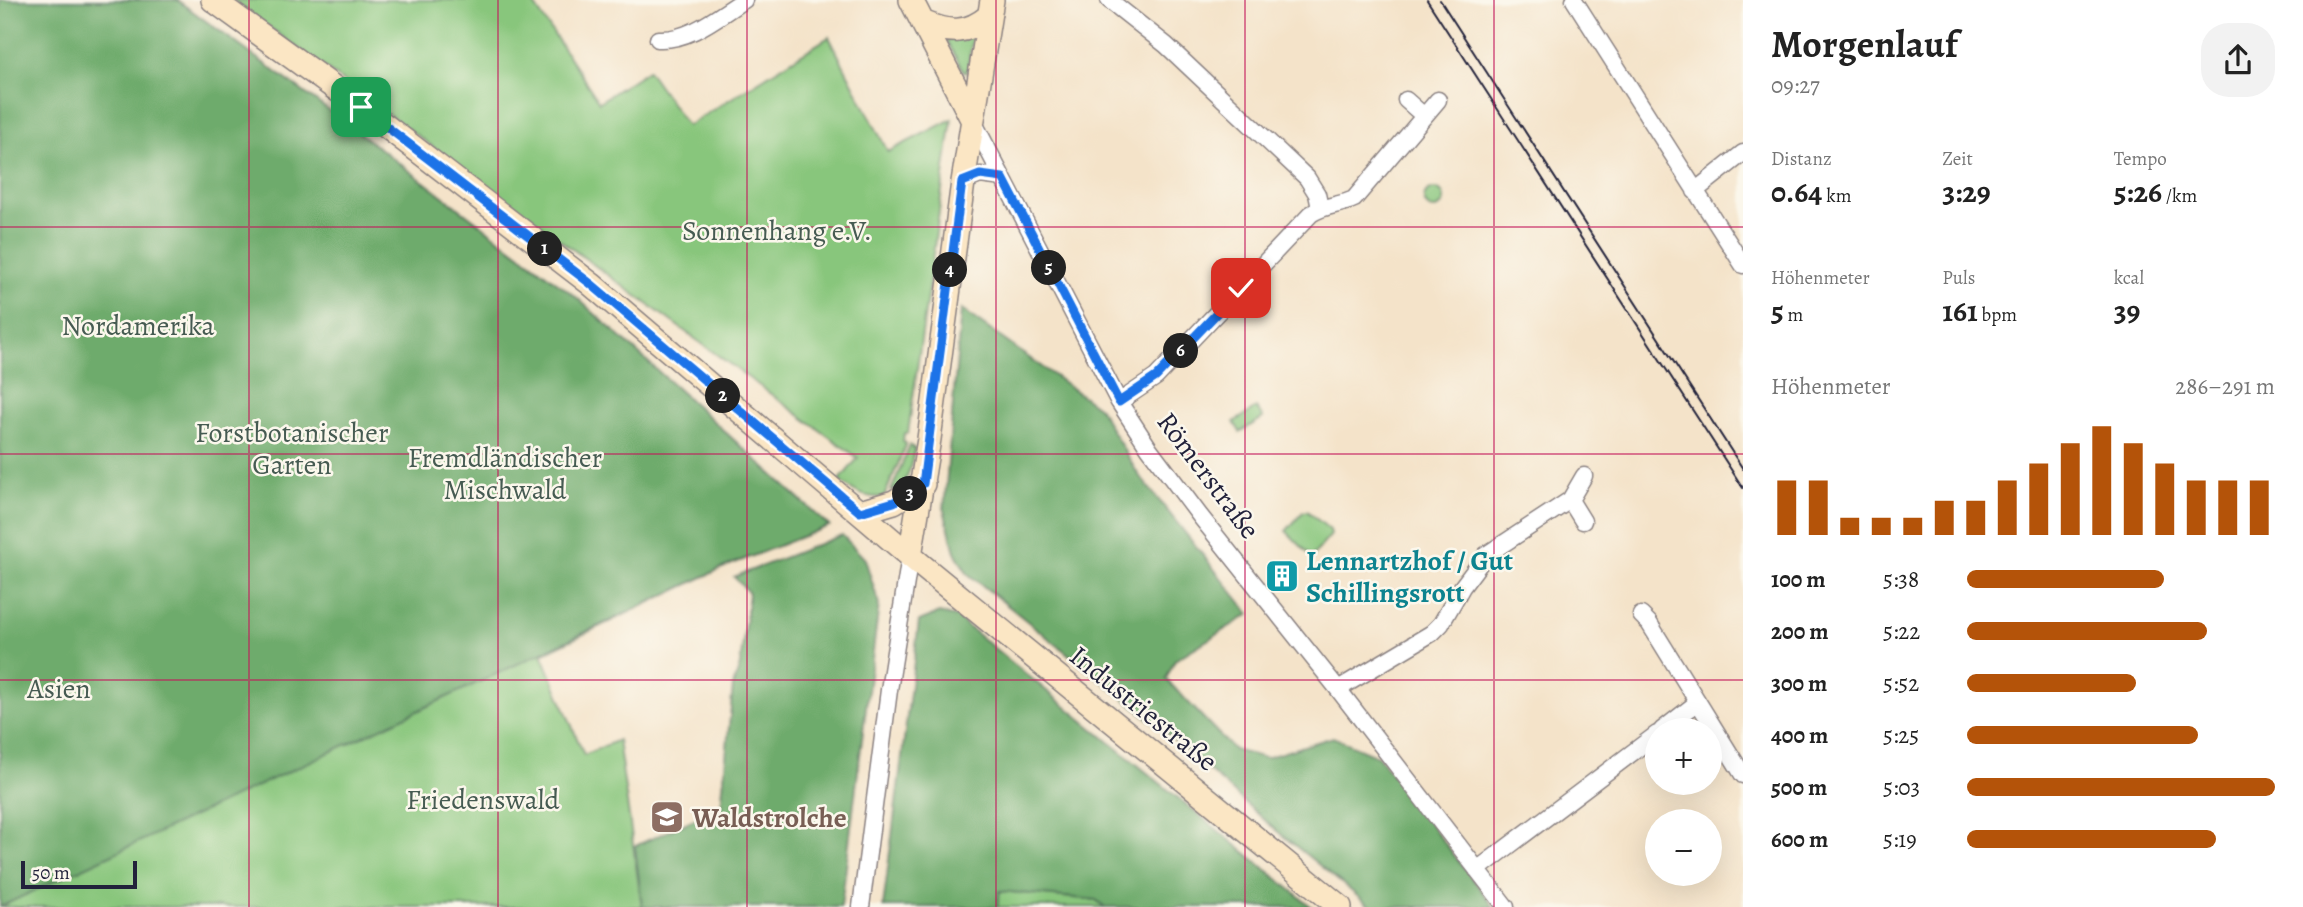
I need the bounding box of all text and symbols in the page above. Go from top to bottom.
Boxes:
text: Morgenlauf [1771,18,1958,70]
button: share [2201,23,2275,97]
text: 09:27 [1771,70,1820,101]
pin [331,77,391,137]
icon: arrive [342,88,380,126]
text: Distanz [1771,146,1832,172]
text: Zeit [1942,146,1973,172]
text: Tempo [2114,146,2167,172]
text: 0.64 [1771,172,1822,212]
text: 3:29 [1942,172,1991,212]
text: 5:26 [2114,172,2162,212]
text: km [1822,183,1851,209]
text: /km [2162,183,2197,209]
park label: Sonnenhang e.V. [682,212,872,250]
pin: 1 [528,232,562,266]
text: 1 [541,235,548,261]
pin: 5 [1032,250,1066,286]
pin: 4 [932,252,968,288]
text: 5 [1044,254,1053,280]
text: 4 [945,256,954,282]
pin [1211,258,1271,318]
text: Höhenmeter [1771,265,1870,291]
text: Puls [1942,265,1975,291]
text: kcal [2114,265,2144,291]
icon: check [1222,269,1260,307]
text: 5 [1771,291,1784,331]
text: 161 [1942,291,1978,331]
text: 39 [2114,291,2140,331]
text: m [1784,302,1803,328]
text: bpm [1978,302,2017,328]
park label: Nordamerika [62,307,214,345]
pin: 6 [1164,334,1198,368]
text: 6 [1176,337,1185,363]
text: Höhenmeter [1771,371,1891,402]
text: 286–291 m [2175,371,2275,402]
pin: 2 [706,378,740,414]
text: 2 [718,382,727,408]
street label: Römerstraße [1148,404,1268,547]
park label: Forstbotanischer Garten [195,414,389,484]
park label: Fremdländischer Mischwald [408,439,603,509]
pin: 3 [892,476,928,512]
text: 3 [905,480,914,506]
place label: Lennartzhof / Gut Schillingsrott [1306,542,1513,612]
building icon: Lennartzhof / Gut Schillingsrott [1263,557,1301,595]
text: 100 m [1771,564,1826,595]
text: 5:38 [1883,564,1919,595]
text: 200 m [1771,616,1829,647]
text: 5:22 [1883,616,1920,647]
street label: Industriestraße [1061,637,1225,780]
text: 300 m [1771,668,1827,699]
text: 5:52 [1883,668,1919,699]
park label: Asien [26,670,91,708]
map controls [1645,718,1722,886]
button: + [1645,718,1722,795]
text: 400 m [1771,720,1828,751]
text: 5:25 [1883,720,1919,751]
text: 500 m [1771,772,1827,803]
text: 5:03 [1883,772,1920,803]
park label: Friedenswald [406,781,561,819]
school or university icon: Waldstrolche [648,798,686,836]
place label: Waldstrolche [691,799,847,837]
button: − [1645,809,1722,886]
text: 600 m [1771,824,1828,855]
text: 5:19 [1883,824,1917,855]
scale bar [21,858,136,890]
text: 50 m [32,860,70,886]

